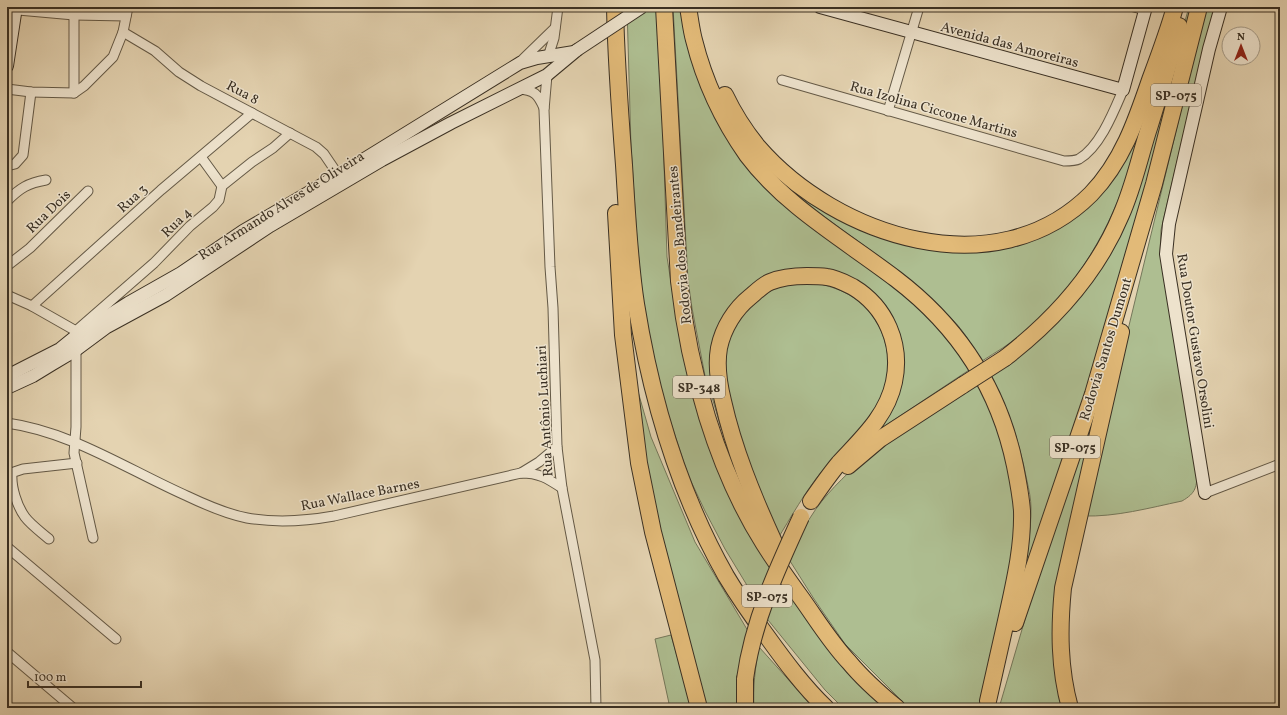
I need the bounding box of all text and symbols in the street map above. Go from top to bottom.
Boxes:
street label: Avenida das Amoreiras [939,18,1081,73]
north arrow [1221,26,1261,66]
text: N [1237,30,1245,45]
street label: Rua 8 [223,77,262,110]
street label: Rua Izolina Ciccone Martins [848,77,1020,143]
road number: SP-075 [1151,84,1201,106]
street label: Rua Armando Alves de Oliveira [195,147,368,265]
street label: Rodovia dos Bandeirantes [664,165,697,325]
street label: Rua 3 [114,181,152,218]
street label: Rua Dois [23,186,75,238]
street label: Rua 4 [158,204,196,242]
street label: Rua Doutor Gustavo Orsolini [1171,252,1218,430]
street label: Rodovia Santos Dumont [1076,276,1137,423]
street label: Rua Antônio Luchiari [533,345,558,477]
road number: SP-348 [673,376,725,398]
road number: SP-075 [1050,436,1100,458]
street label: Rua Wallace Barnes [299,475,421,516]
road number: SP-075 [742,585,792,607]
scale bar [28,663,141,689]
text: 100 m [34,670,67,686]

